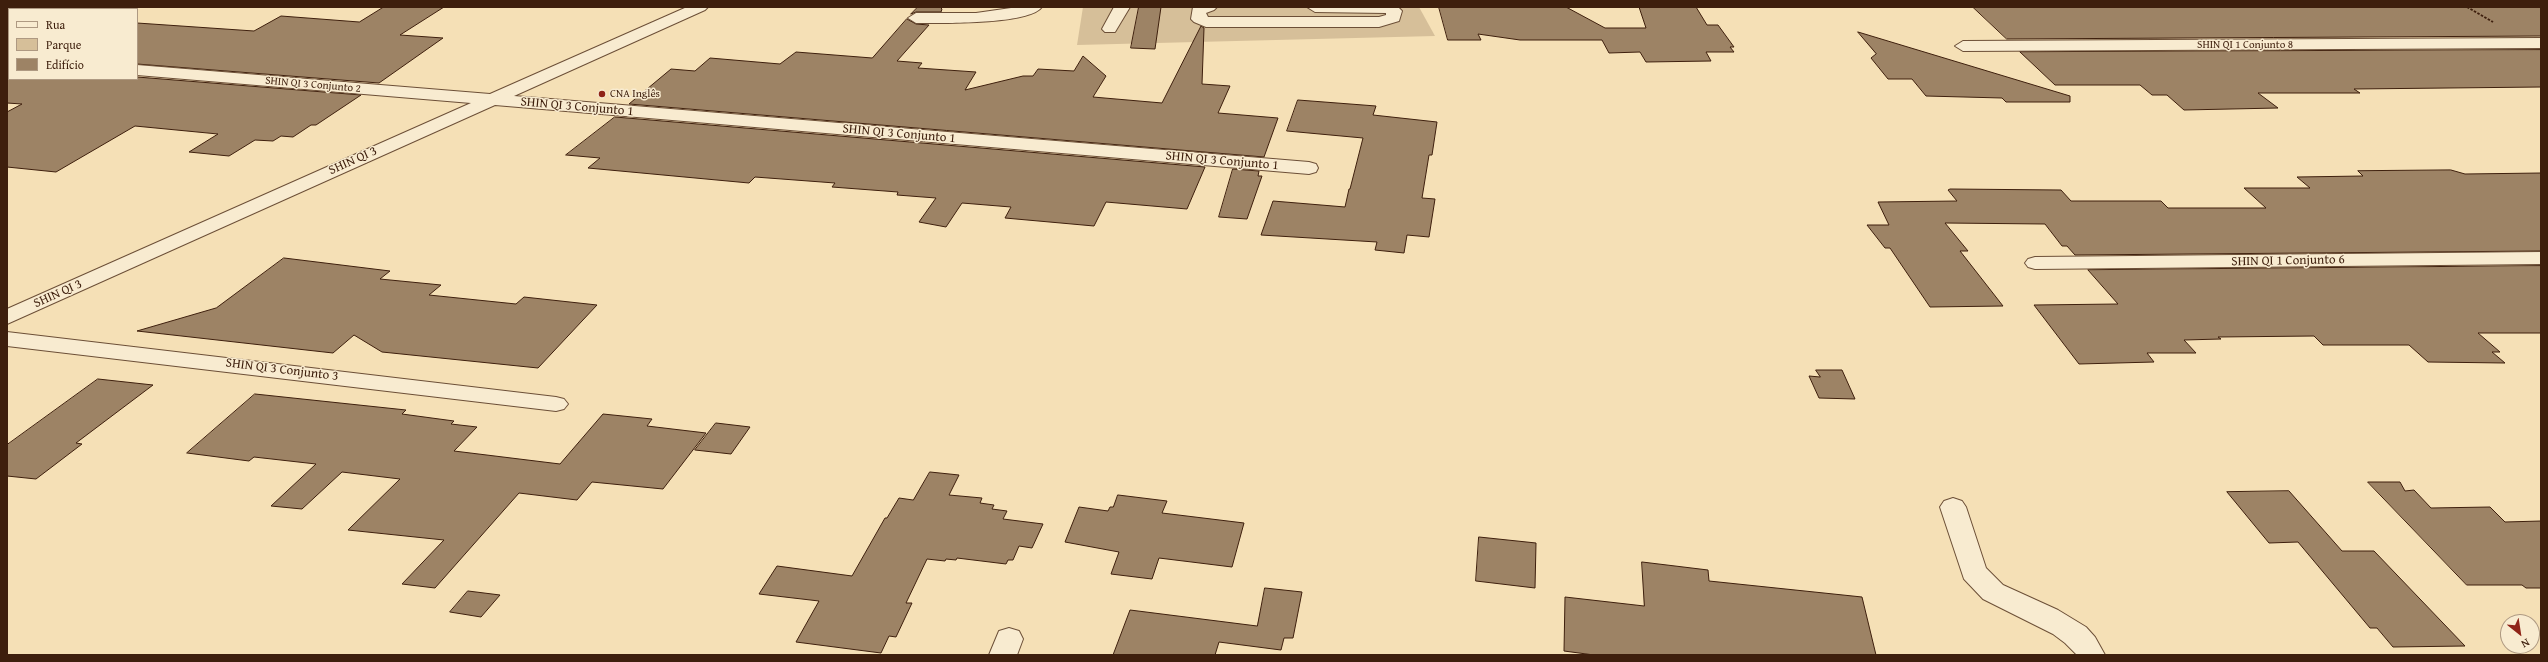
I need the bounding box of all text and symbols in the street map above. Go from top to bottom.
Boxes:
legend [8,8,138,80]
text: Rua [46,16,65,33]
text: Parque [46,36,81,53]
street label: SHIN QI 1 Conjunto 8 [2197,38,2293,52]
text: Edifício [46,56,84,73]
street label: SHIN QI 3 Conjunto 2 [265,74,361,96]
place label: CNA Inglês [610,87,660,101]
marker: CNA Inglês [597,89,607,99]
street label: SHIN QI 3 Conjunto 1 [520,94,634,120]
street label: SHIN QI 3 Conjunto 1 [842,121,956,147]
street label: SHIN QI 3 [326,143,380,179]
street label: SHIN QI 3 Conjunto 1 [1165,148,1279,174]
street label: SHIN QI 1 Conjunto 6 [2231,252,2345,270]
street label: SHIN QI 3 [31,276,85,312]
street label: SHIN QI 3 Conjunto 3 [225,355,339,385]
north arrow [2500,614,2540,654]
text: N [2518,635,2533,652]

